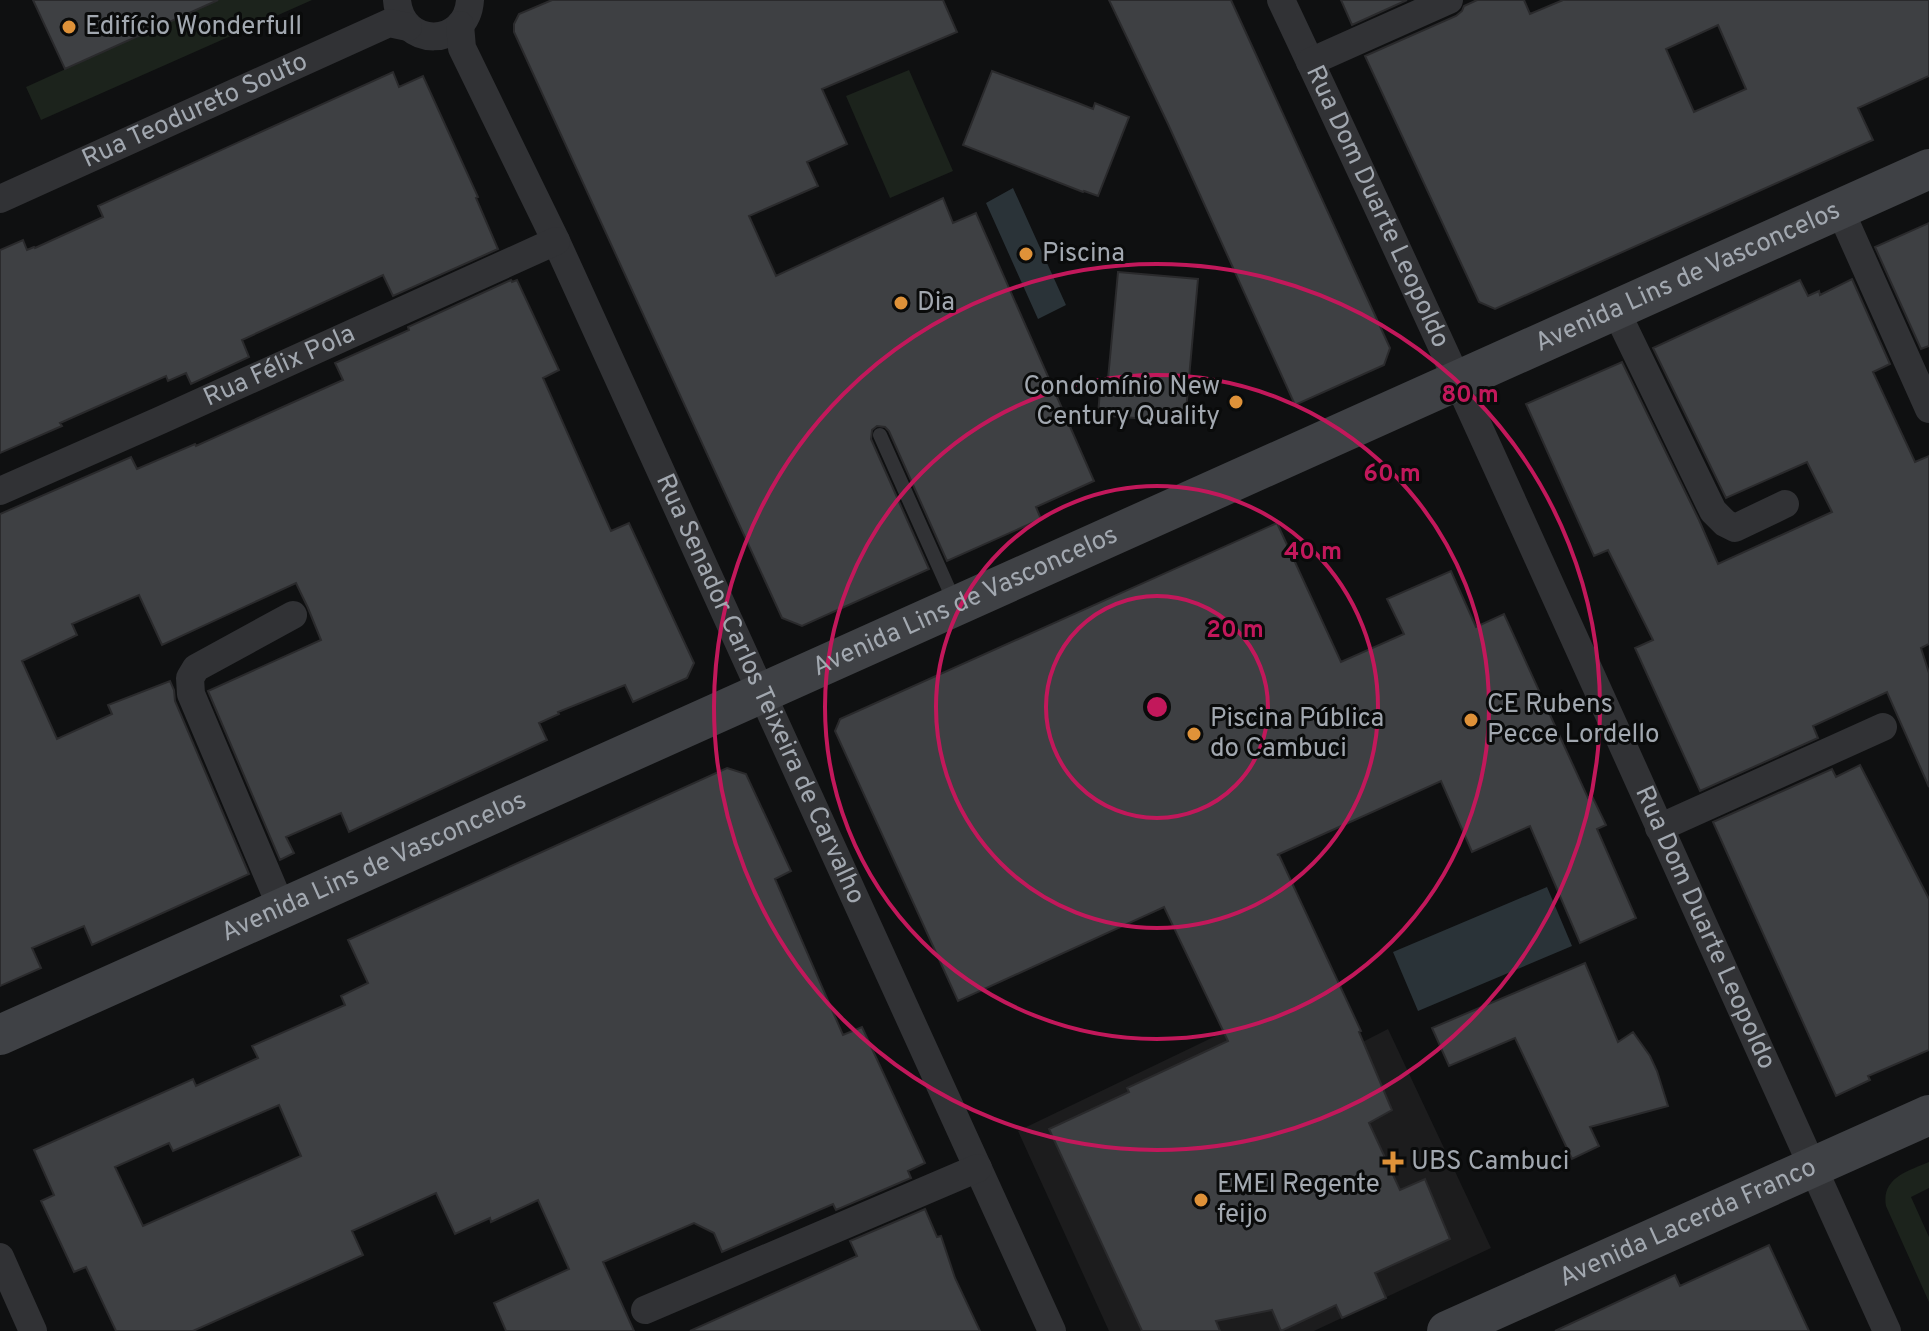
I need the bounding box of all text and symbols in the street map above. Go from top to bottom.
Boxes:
place label: Edifício Wonderfull [85,11,302,44]
marker: Edifício Wonderfull [60,18,78,36]
street label: Rua Teodureto Souto [77,45,313,176]
street label: Rua Dom Duarte Leopoldo [1298,60,1457,353]
street label: Avenida Lins de Vasconcelos [1530,194,1846,360]
place label: Piscina [1042,238,1125,271]
marker: Piscina [1017,245,1035,263]
place label: Dia [917,287,955,320]
marker: Dia [892,294,910,312]
street label: Rua Félix Pola [199,318,360,415]
place label: Condomínio New Century Quality [1023,371,1220,434]
text: 80 m [1441,381,1499,411]
marker: Condomínio New Century Quality [1227,393,1245,411]
text: 60 m [1363,460,1421,490]
street label: Rua Senador Carlos Teixeira de Carvalho [648,469,872,909]
street label: Avenida Lins de Vasconcelos [807,519,1123,685]
text: 40 m [1284,538,1342,568]
text: 20 m [1206,616,1264,646]
place label: CE Rubens Pecce Lordello [1487,689,1660,752]
centre of rings [1143,693,1171,721]
place label: Piscina Pública do Cambuci [1210,703,1384,766]
marker: CE Rubens Pecce Lordello [1462,711,1480,729]
marker: Piscina Pública do Cambuci [1185,725,1203,743]
street label: Rua Dom Duarte Leopoldo [1627,781,1783,1075]
street label: Avenida Lins de Vasconcelos [216,784,532,950]
place label: UBS Cambuci [1411,1146,1569,1179]
marker: UBS Cambuci [1382,1151,1404,1173]
street label: Avenida Lacerda Franco [1554,1151,1822,1295]
place label: EMEI Regente feijo [1217,1169,1380,1232]
marker: EMEI Regente feijo [1192,1191,1210,1209]

